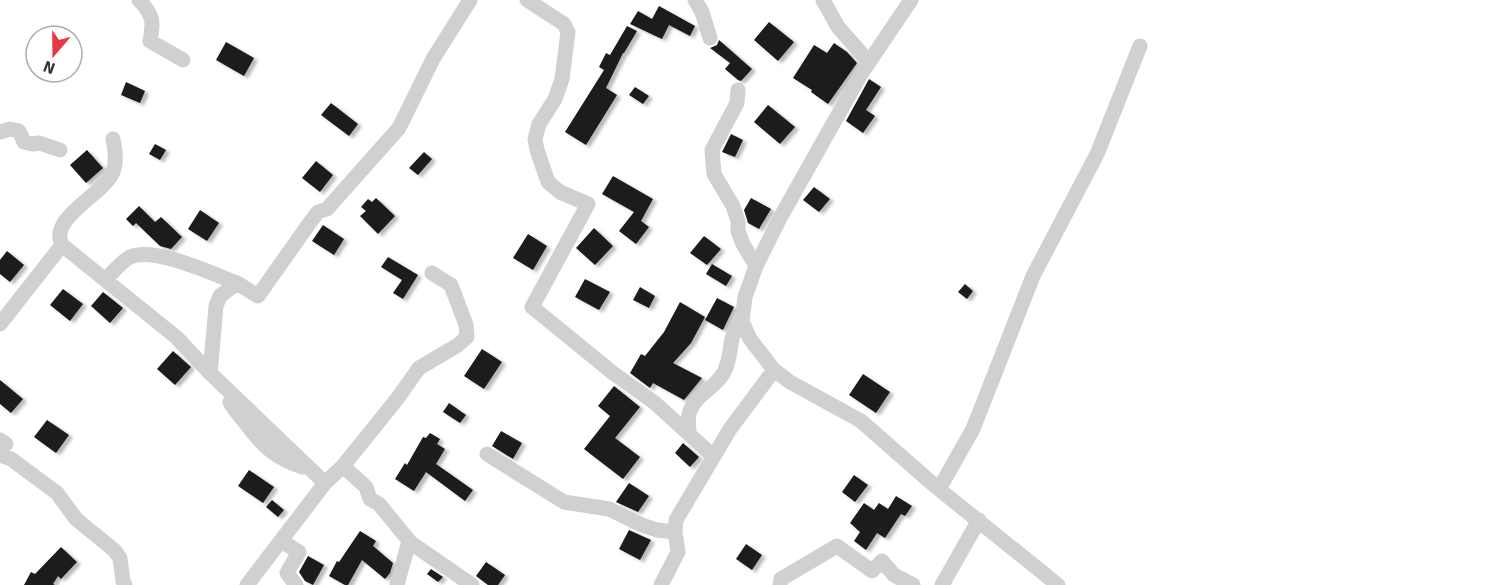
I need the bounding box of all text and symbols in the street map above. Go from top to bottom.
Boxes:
north arrow [24,24,84,84]
text: N [41,56,58,78]

